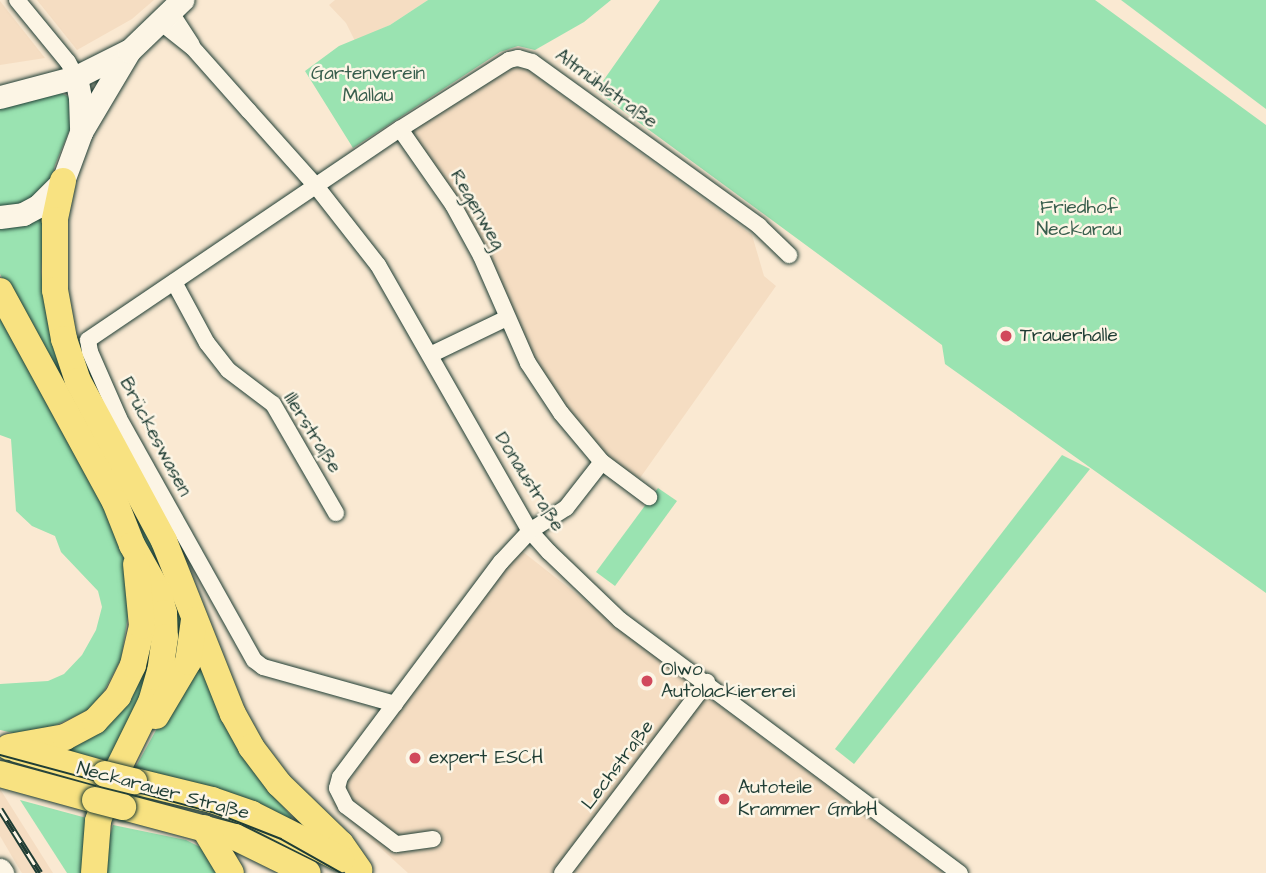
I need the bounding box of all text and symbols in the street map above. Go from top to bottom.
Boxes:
street label: Altmühlstraße [550,44,662,134]
park label: Gartenverein Mallau [311,63,425,107]
street label: Regenweg [445,166,509,254]
park label: Friedhof Neckarau [1036,197,1122,241]
place label: Trauerhalle [1020,325,1118,347]
marker: Trauerhalle [998,328,1014,344]
street label: Brückeswasen [114,374,196,500]
street label: Illerstraße [278,388,346,478]
street label: Donaustraße [489,428,569,536]
place label: Olwo Autolackiererei [661,659,795,703]
marker: Olwo Autolackiererei [639,673,655,689]
street label: Lechstraße [577,716,659,814]
place label: expert ESCH [429,747,543,769]
marker: expert ESCH [407,750,423,766]
street label: Neckarauer Straße [74,757,252,825]
place label: Autoteile Krammer GmbH [738,777,878,821]
marker: Autoteile Krammer GmbH [716,791,732,807]

